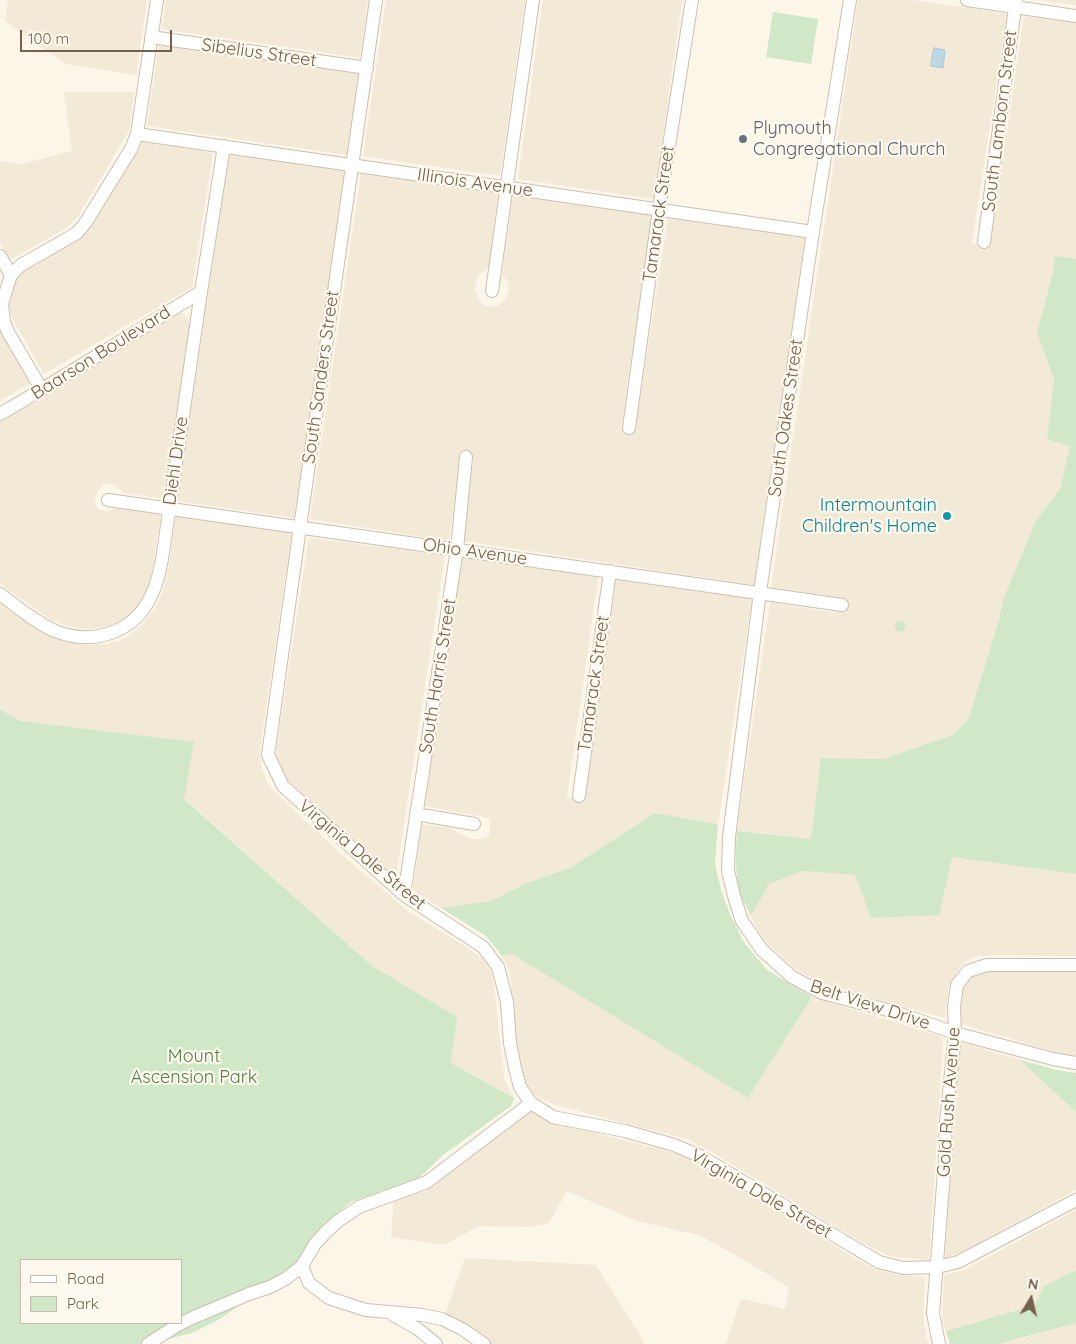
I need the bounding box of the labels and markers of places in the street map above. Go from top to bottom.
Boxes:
place label: Plymouth Congregational Church [753,118,945,160]
marker: Plymouth Congregational Church [737,133,749,145]
place label: Intermountain Children's Home [802,495,937,538]
marker: Intermountain Children's Home [941,510,953,522]

